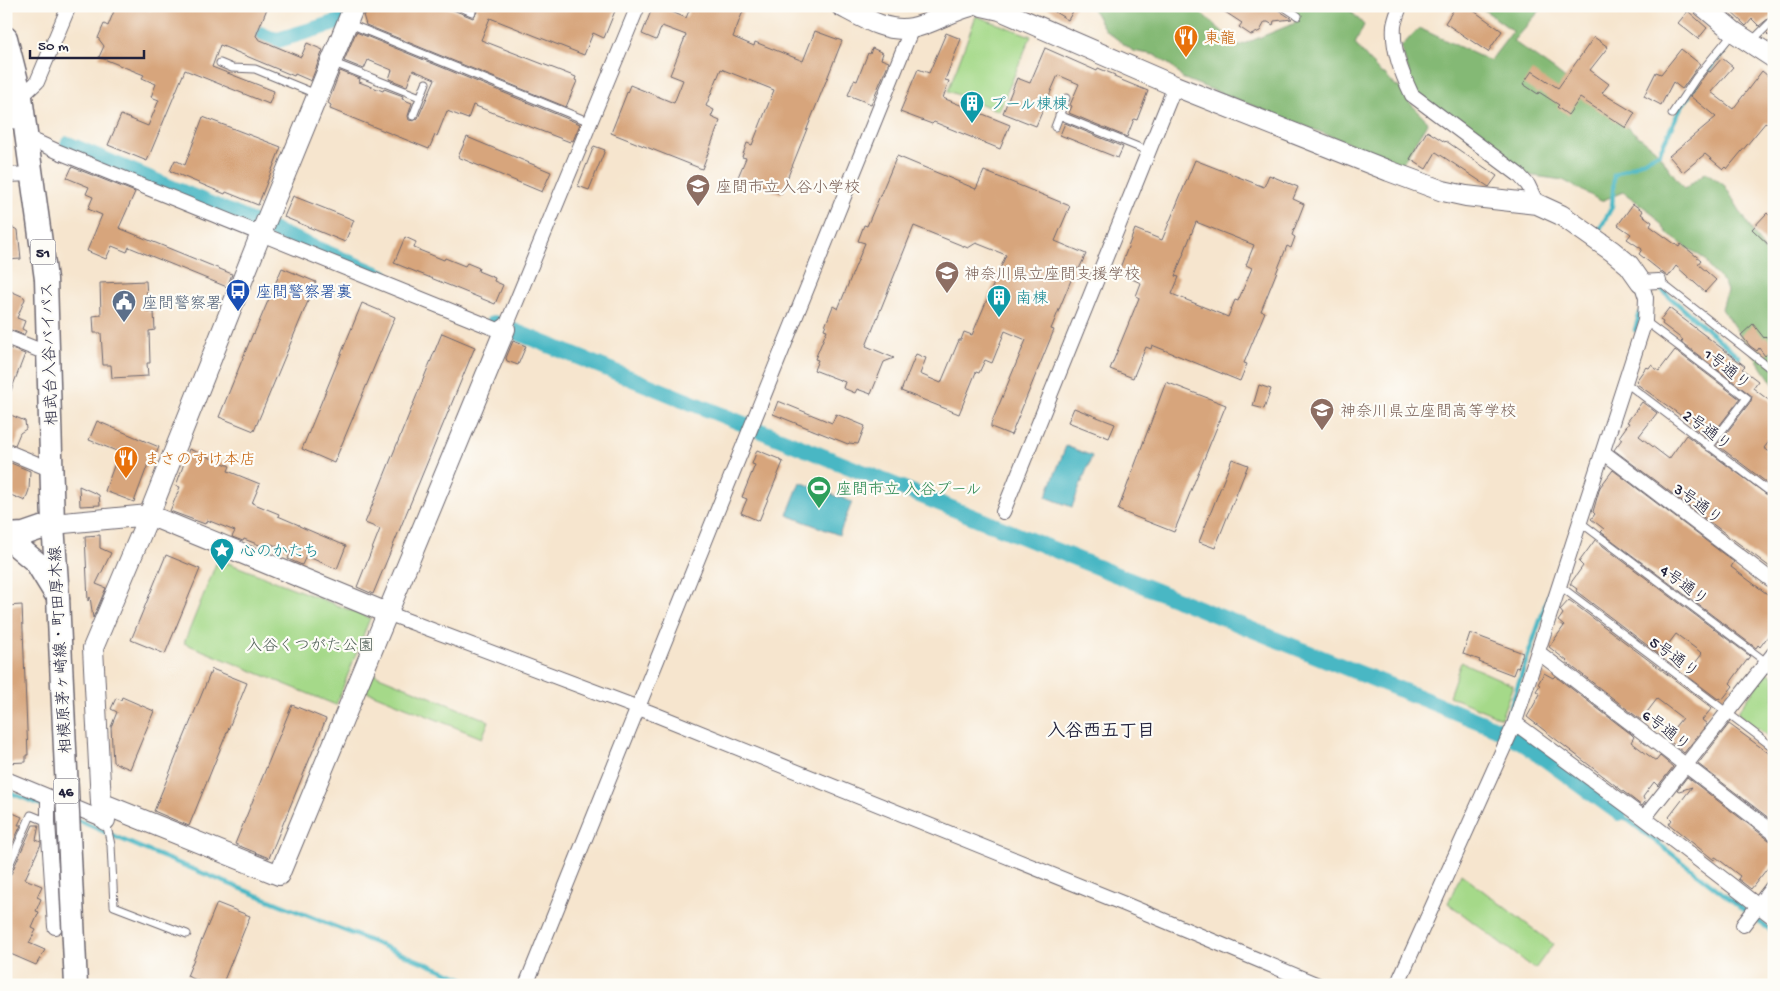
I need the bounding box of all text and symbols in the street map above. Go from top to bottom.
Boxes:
restaurant icon: 東龍 [1173,24,1199,58]
scale bar [30,28,144,60]
place label: 東龍 [1204,29,1236,50]
text: 50 m [38,38,69,56]
building icon: プール棟棟 [959,90,985,124]
place label: プール棟棟 [990,95,1068,116]
school or university icon: 座間市立入谷小学校 [685,173,711,207]
place label: 座間市立入谷小学校 [716,178,860,199]
road number: 51 [30,240,56,264]
school or university icon: 神奈川県立座間支援学校 [934,260,960,294]
place label: 神奈川県立座間支援学校 [964,265,1140,286]
bus stop icon: 座間警察署裏 [225,278,251,312]
street label: 相武台入谷バイパス [37,282,63,426]
place label: 座間警察署裏 [256,283,352,304]
building icon: 南棟 [986,284,1012,318]
public building icon: 座間警察署 [111,289,137,323]
place label: 南棟 [1016,289,1048,310]
place label: 座間警察署 [142,294,222,315]
street label: 1号通り [1698,345,1754,395]
school or university icon: 神奈川県立座間高等学校 [1309,397,1335,431]
place label: 神奈川県立座間高等学校 [1340,402,1516,423]
street label: 2号通り [1678,407,1735,456]
restaurant icon: まさのすけ本店 [113,445,139,479]
place label: まさのすけ本店 [144,451,256,471]
sports icon: 座間市立 入谷プール [806,475,832,509]
place label: 座間市立 入谷プール [836,480,982,501]
street label: 3号通り [1668,480,1726,530]
place icon: 心のかたち [209,537,235,571]
place label: 心のかたち [240,543,319,563]
street label: 相模原茅ヶ崎線・町田厚木線 [46,545,77,754]
street label: 4号通り [1655,562,1711,611]
street label: 5号通り [1645,633,1702,683]
park label: 入谷くつがた公園 [246,637,374,657]
street label: 6号通り [1637,706,1693,757]
district label: 入谷西五丁目 [1047,721,1155,743]
road number: 46 [54,778,78,804]

